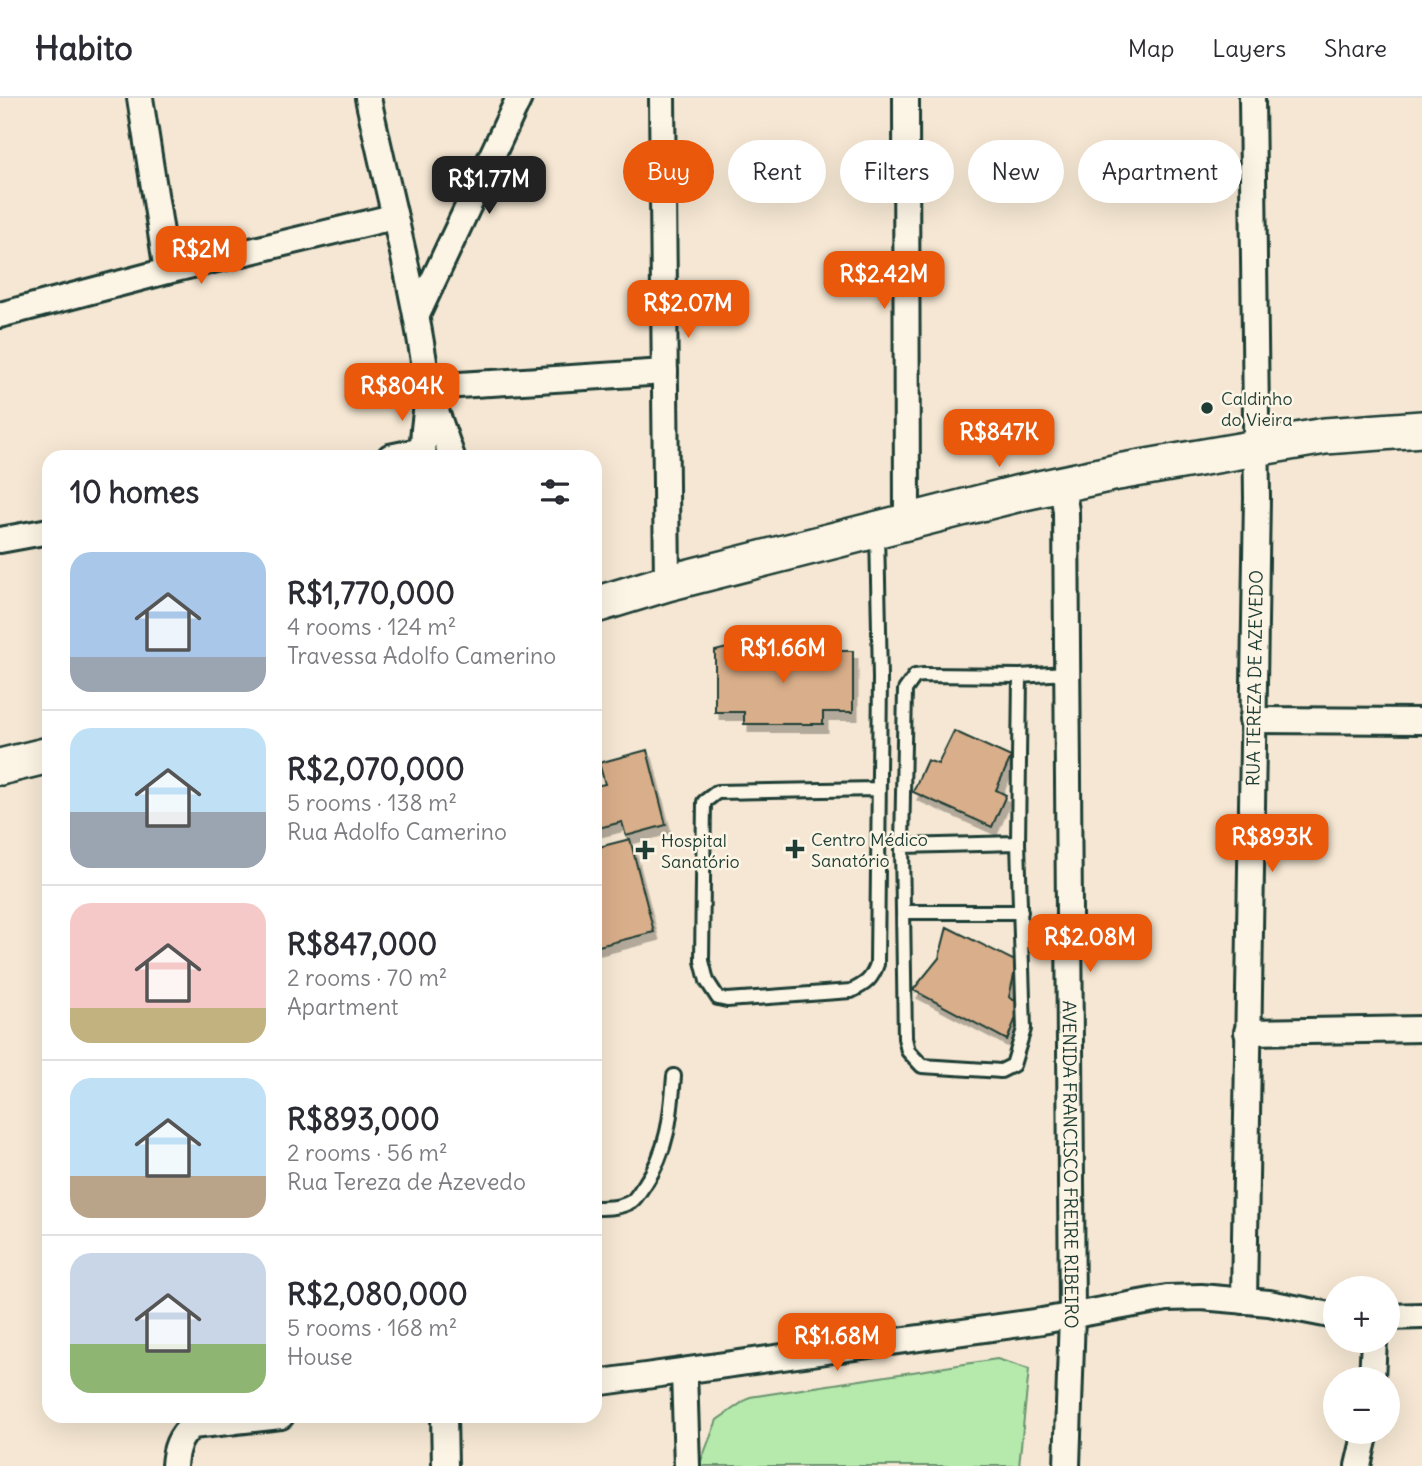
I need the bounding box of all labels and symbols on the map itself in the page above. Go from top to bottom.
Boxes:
pin: R$1.77M [424,156,554,216]
pin: R$2M [160,226,242,286]
pin: R$2.42M [819,252,949,311]
pin: R$2.07M [623,280,753,340]
pin: R$804K [345,364,459,423]
place label: Caldinho do Vieira [1221,387,1293,431]
marker: Caldinho do Vieira [1199,400,1215,416]
pin: R$847K [942,410,1056,469]
street label: RUA TEREZA DE AZEVEDO [1241,570,1267,786]
pin: R$1.66M [718,626,848,685]
pin: R$893K [1215,814,1329,874]
place label: Centro Médico Sanatório [811,828,928,872]
place label: Hospital Sanatório [661,829,740,873]
marker: Centro Médico Sanatório [785,839,805,859]
marker: Hospital Sanatório [635,840,655,860]
pin: R$2.08M [1025,914,1155,974]
street label: AVENIDA FRANCISCO FREIRE RIBEIRO [1058,1000,1083,1329]
pin: R$1.68M [772,1314,902,1373]

